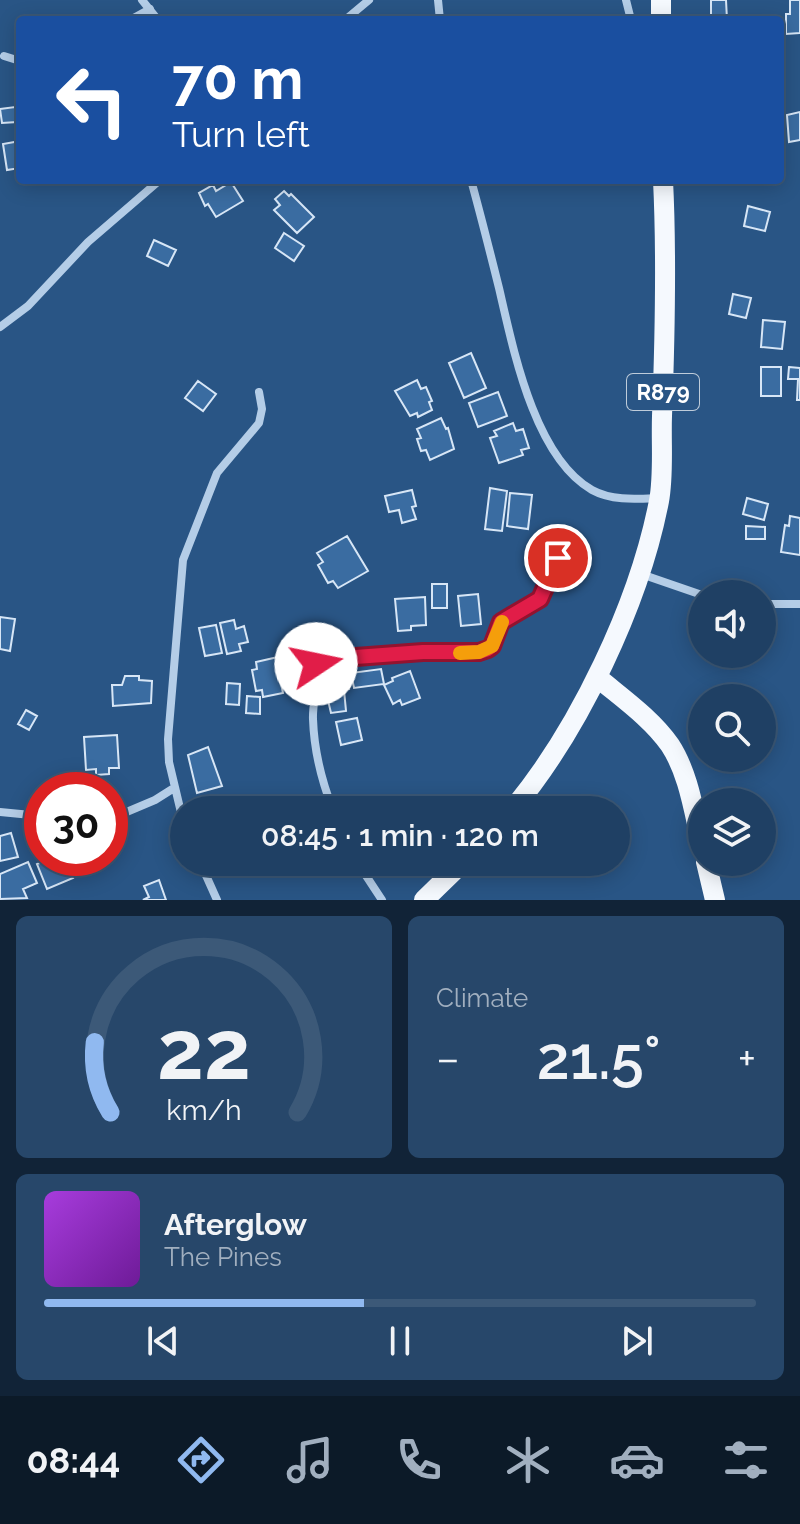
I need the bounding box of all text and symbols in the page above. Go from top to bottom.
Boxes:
text: 70 m [172,46,303,112]
icon: left [40,48,144,152]
text: Turn left [172,113,310,155]
road number: R879 [627,374,699,410]
pin [524,524,592,592]
icon: arrive [536,536,580,580]
map controls [688,580,776,876]
button: sound [688,580,776,668]
position arrow [274,622,358,706]
button: search [688,684,776,772]
speed limit sign: 30 [24,772,128,876]
button: layers [688,788,776,876]
text: 08:45 · 1 min · 120 m [261,818,539,853]
text: Climate [436,983,528,1013]
text: 22 [157,1001,251,1098]
text: 21.5° [537,1023,661,1093]
text: − [436,1033,460,1084]
text: + [738,1033,756,1084]
text: km/h [166,1093,242,1127]
text: Afterglow [164,1207,307,1242]
text: The Pines [164,1242,282,1272]
icon: previous [141,1319,185,1363]
icon: pause [378,1319,422,1363]
icon: next [615,1319,659,1363]
icon: directions [173,1432,229,1488]
icon: music [282,1432,338,1488]
icon: phone [391,1432,447,1488]
icon: climate [500,1432,556,1488]
icon: car [609,1432,665,1488]
icon: filters [718,1432,774,1488]
text: 08:44 [26,1439,120,1481]

